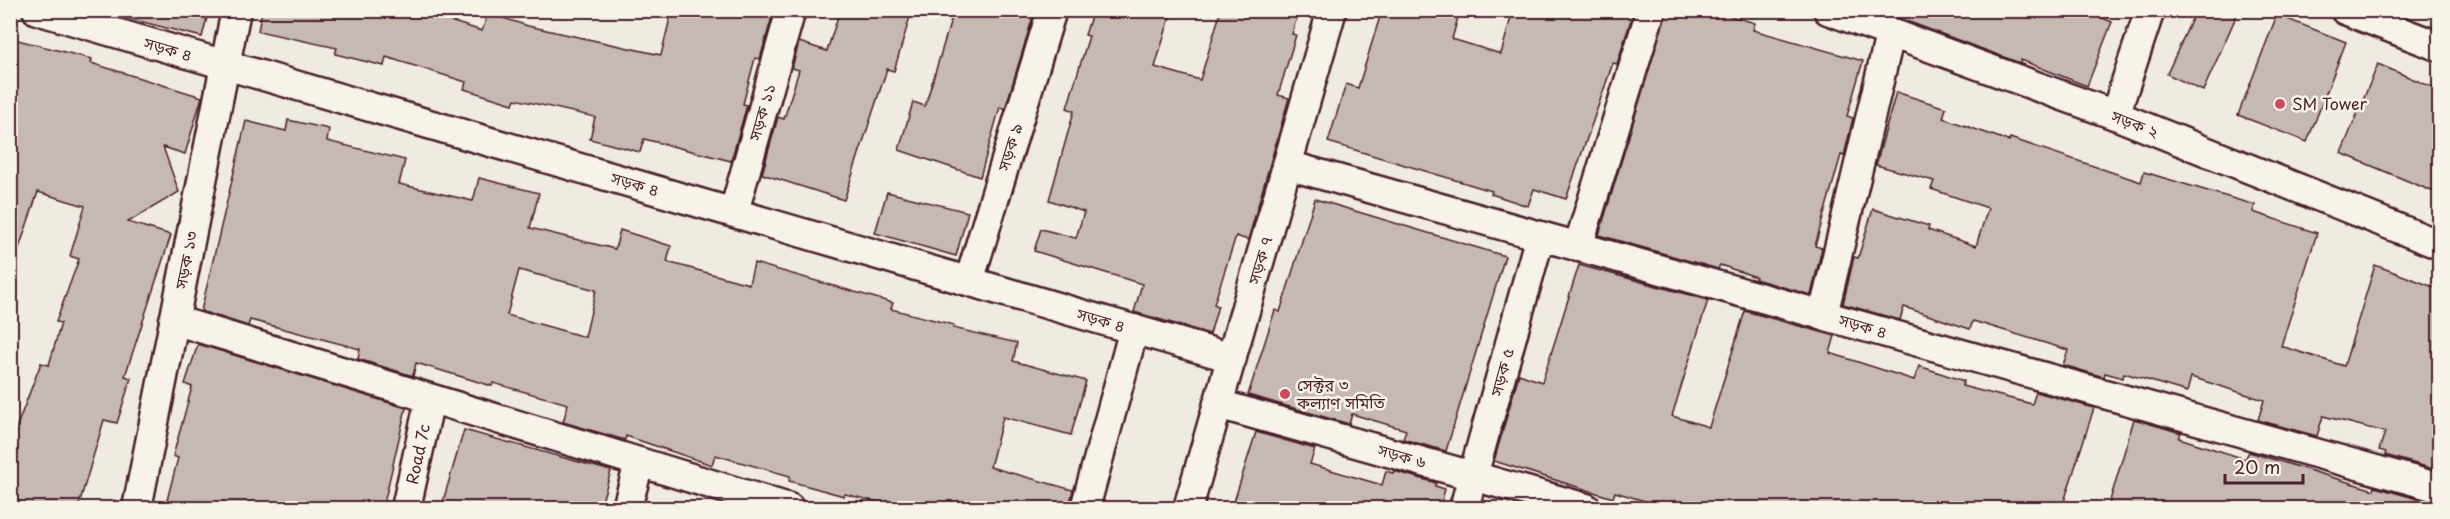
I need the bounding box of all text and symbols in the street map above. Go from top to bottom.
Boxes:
street label: সড়ক ৪ [140,29,195,66]
street label: সড়ক ১১ [741,80,781,144]
place label: SM Tower [2292,91,2367,115]
marker: SM Tower [2273,97,2287,111]
street label: সড়ক ২ [2107,103,2163,143]
street label: সড়ক ৯ [990,120,1028,175]
street label: সড়ক ৪ [607,164,662,201]
street label: সড়ক ১৩ [167,228,202,292]
street label: সড়ক ৭ [1240,233,1277,288]
street label: সড়ক ৪ [1073,300,1128,337]
street label: সড়ক ৪ [1835,306,1890,343]
street label: সড়ক ৫ [1483,345,1519,399]
place label: সেক্টর ৩ কল্যাণ সমিতি [1296,372,1386,414]
marker: সেক্টর ৩ কল্যাণ সমিতি [1278,387,1292,401]
street label: Road 7c [399,421,435,486]
street label: সড়ক ৬ [1374,436,1430,473]
scale bar [2225,447,2303,485]
text: 20 m [2234,453,2280,480]

